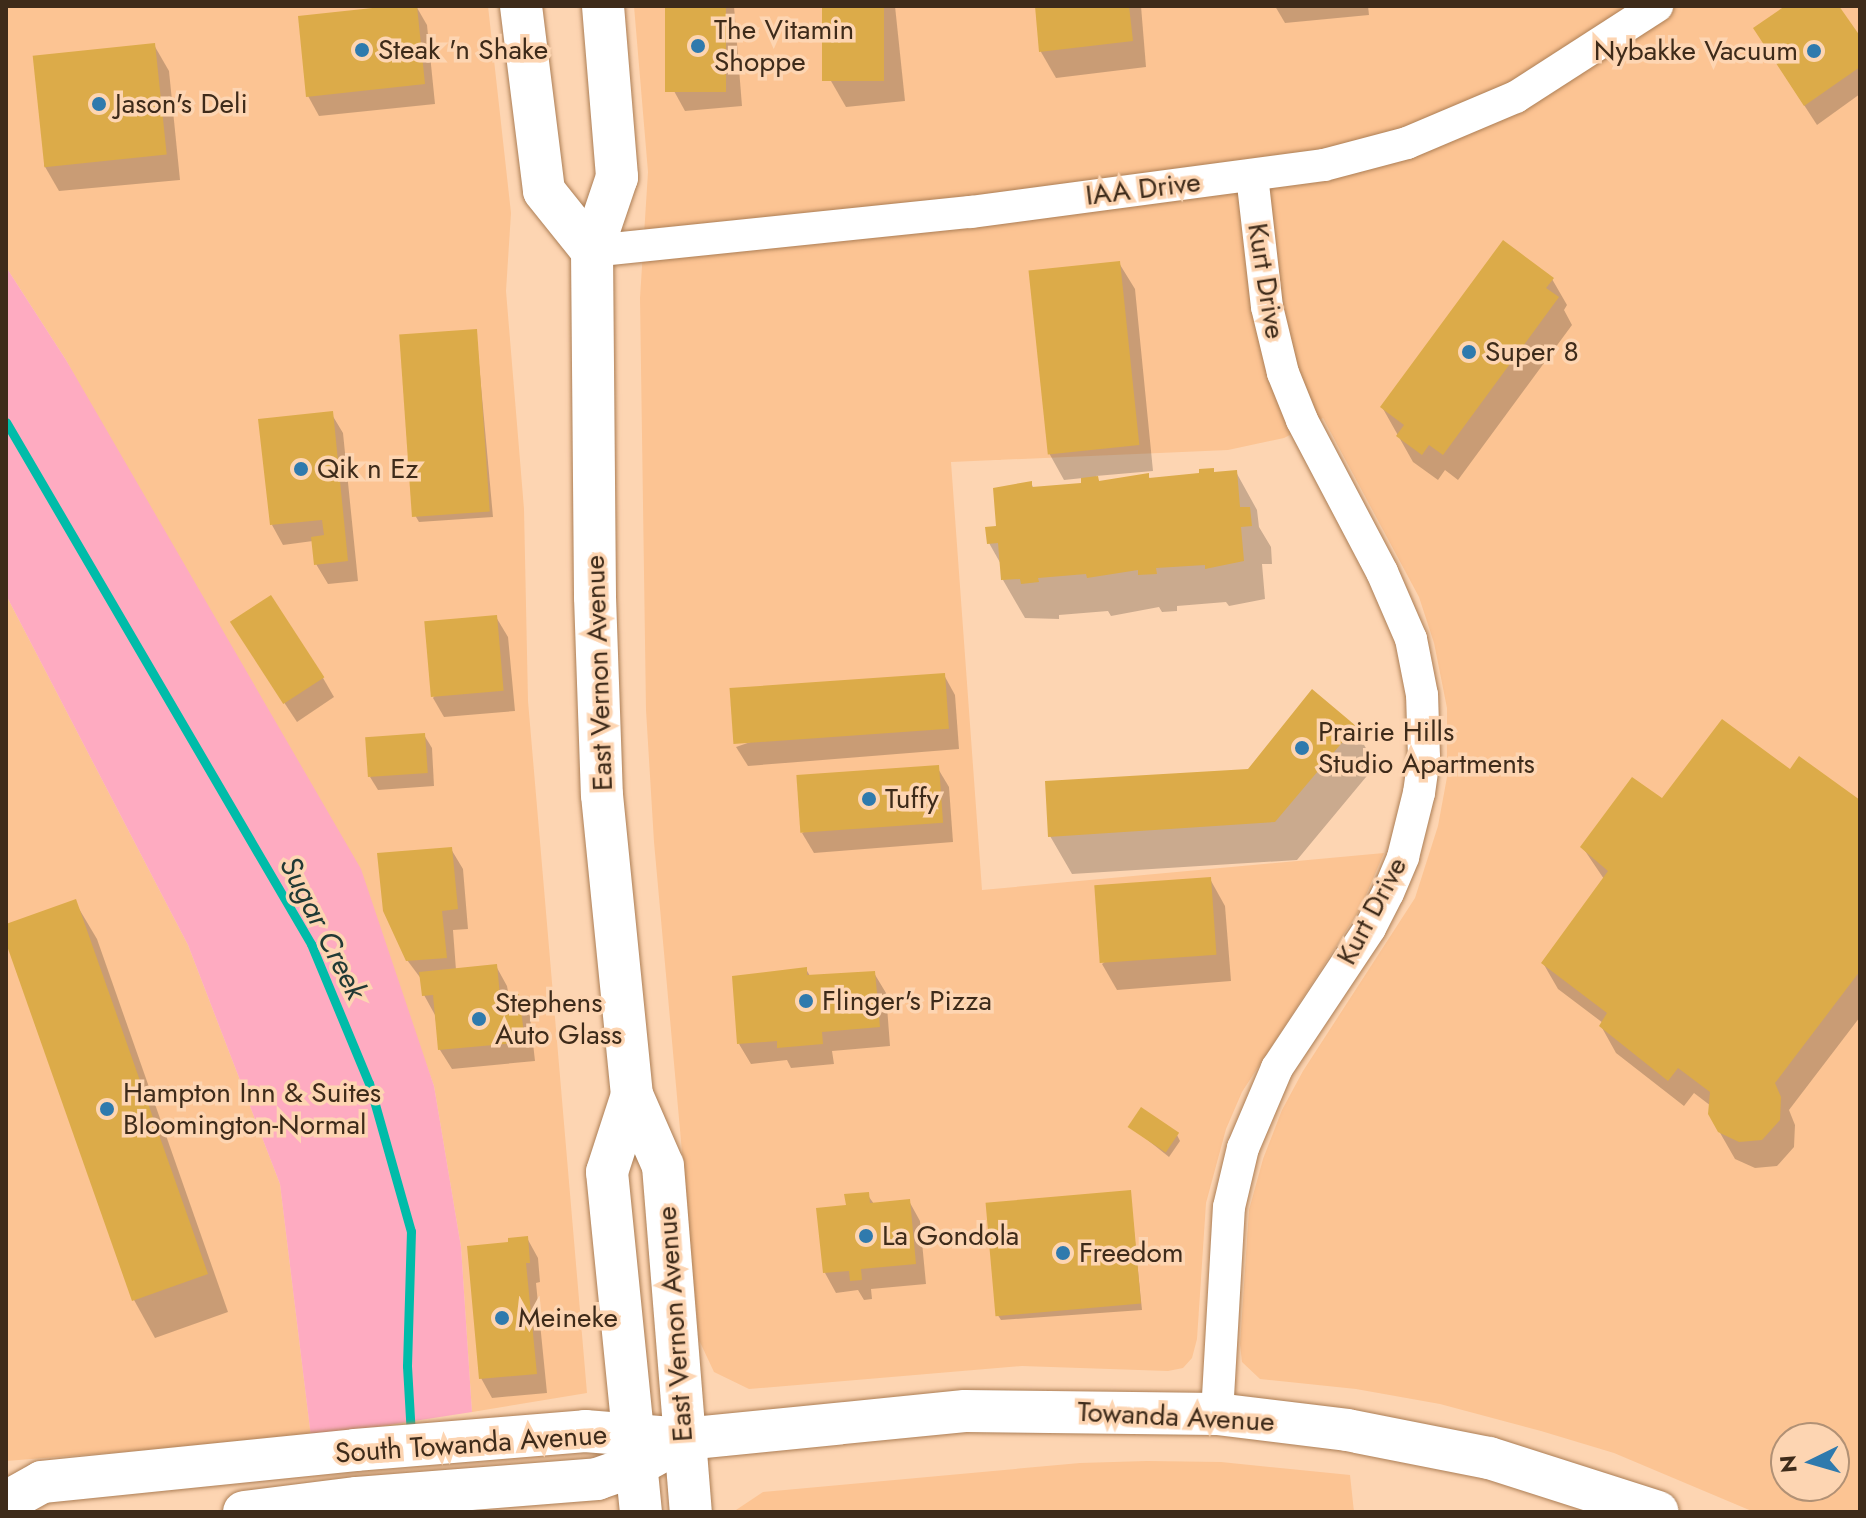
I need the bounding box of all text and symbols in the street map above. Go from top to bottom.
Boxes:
place label: The Vitamin Shoppe [714,13,854,79]
place label: Steak 'n Shake [378,33,548,67]
place label: Nybakke Vacuum [1594,34,1798,68]
marker: The Vitamin Shoppe [689,37,707,55]
marker: Steak 'n Shake [353,41,371,59]
marker: Nybakke Vacuum [1805,42,1823,60]
place label: Jason's Deli [115,87,248,121]
marker: Jason's Deli [90,95,108,113]
street label: IAA Drive [1084,165,1202,213]
street label: Kurt Drive [1240,221,1292,341]
place label: Super 8 [1485,335,1579,369]
marker: Super 8 [1460,343,1478,361]
place label: Qik n Ez [317,452,418,486]
marker: Qik n Ez [292,460,310,478]
street label: East Vernon Avenue [578,555,620,791]
place label: Prairie Hills Studio Apartments [1318,715,1535,781]
marker: Prairie Hills Studio Apartments [1293,739,1311,757]
place label: Tuffy [885,782,939,816]
marker: Tuffy [860,790,878,808]
water label: Sugar Creek [272,850,374,1006]
street label: Kurt Drive [1330,852,1414,970]
place label: Flinger's Pizza [822,984,992,1018]
place label: Stephens Auto Glass [495,986,622,1052]
marker: Flinger's Pizza [797,992,815,1010]
marker: Stephens Auto Glass [470,1010,488,1028]
place label: Hampton Inn & Suites Bloomington-Normal [123,1076,381,1142]
marker: Hampton Inn & Suites Bloomington-Normal [98,1100,116,1118]
street label: East Vernon Avenue [650,1205,700,1443]
place label: La Gondola [882,1219,1019,1253]
marker: La Gondola [857,1227,875,1245]
place label: Freedom [1079,1236,1184,1270]
marker: Freedom [1054,1244,1072,1262]
place label: Meineke [518,1301,618,1335]
marker: Meineke [493,1309,511,1327]
street label: Towanda Avenue [1077,1395,1275,1439]
street label: South Towanda Avenue [334,1418,608,1470]
north arrow [1770,1422,1850,1502]
text: N [1771,1454,1805,1474]

